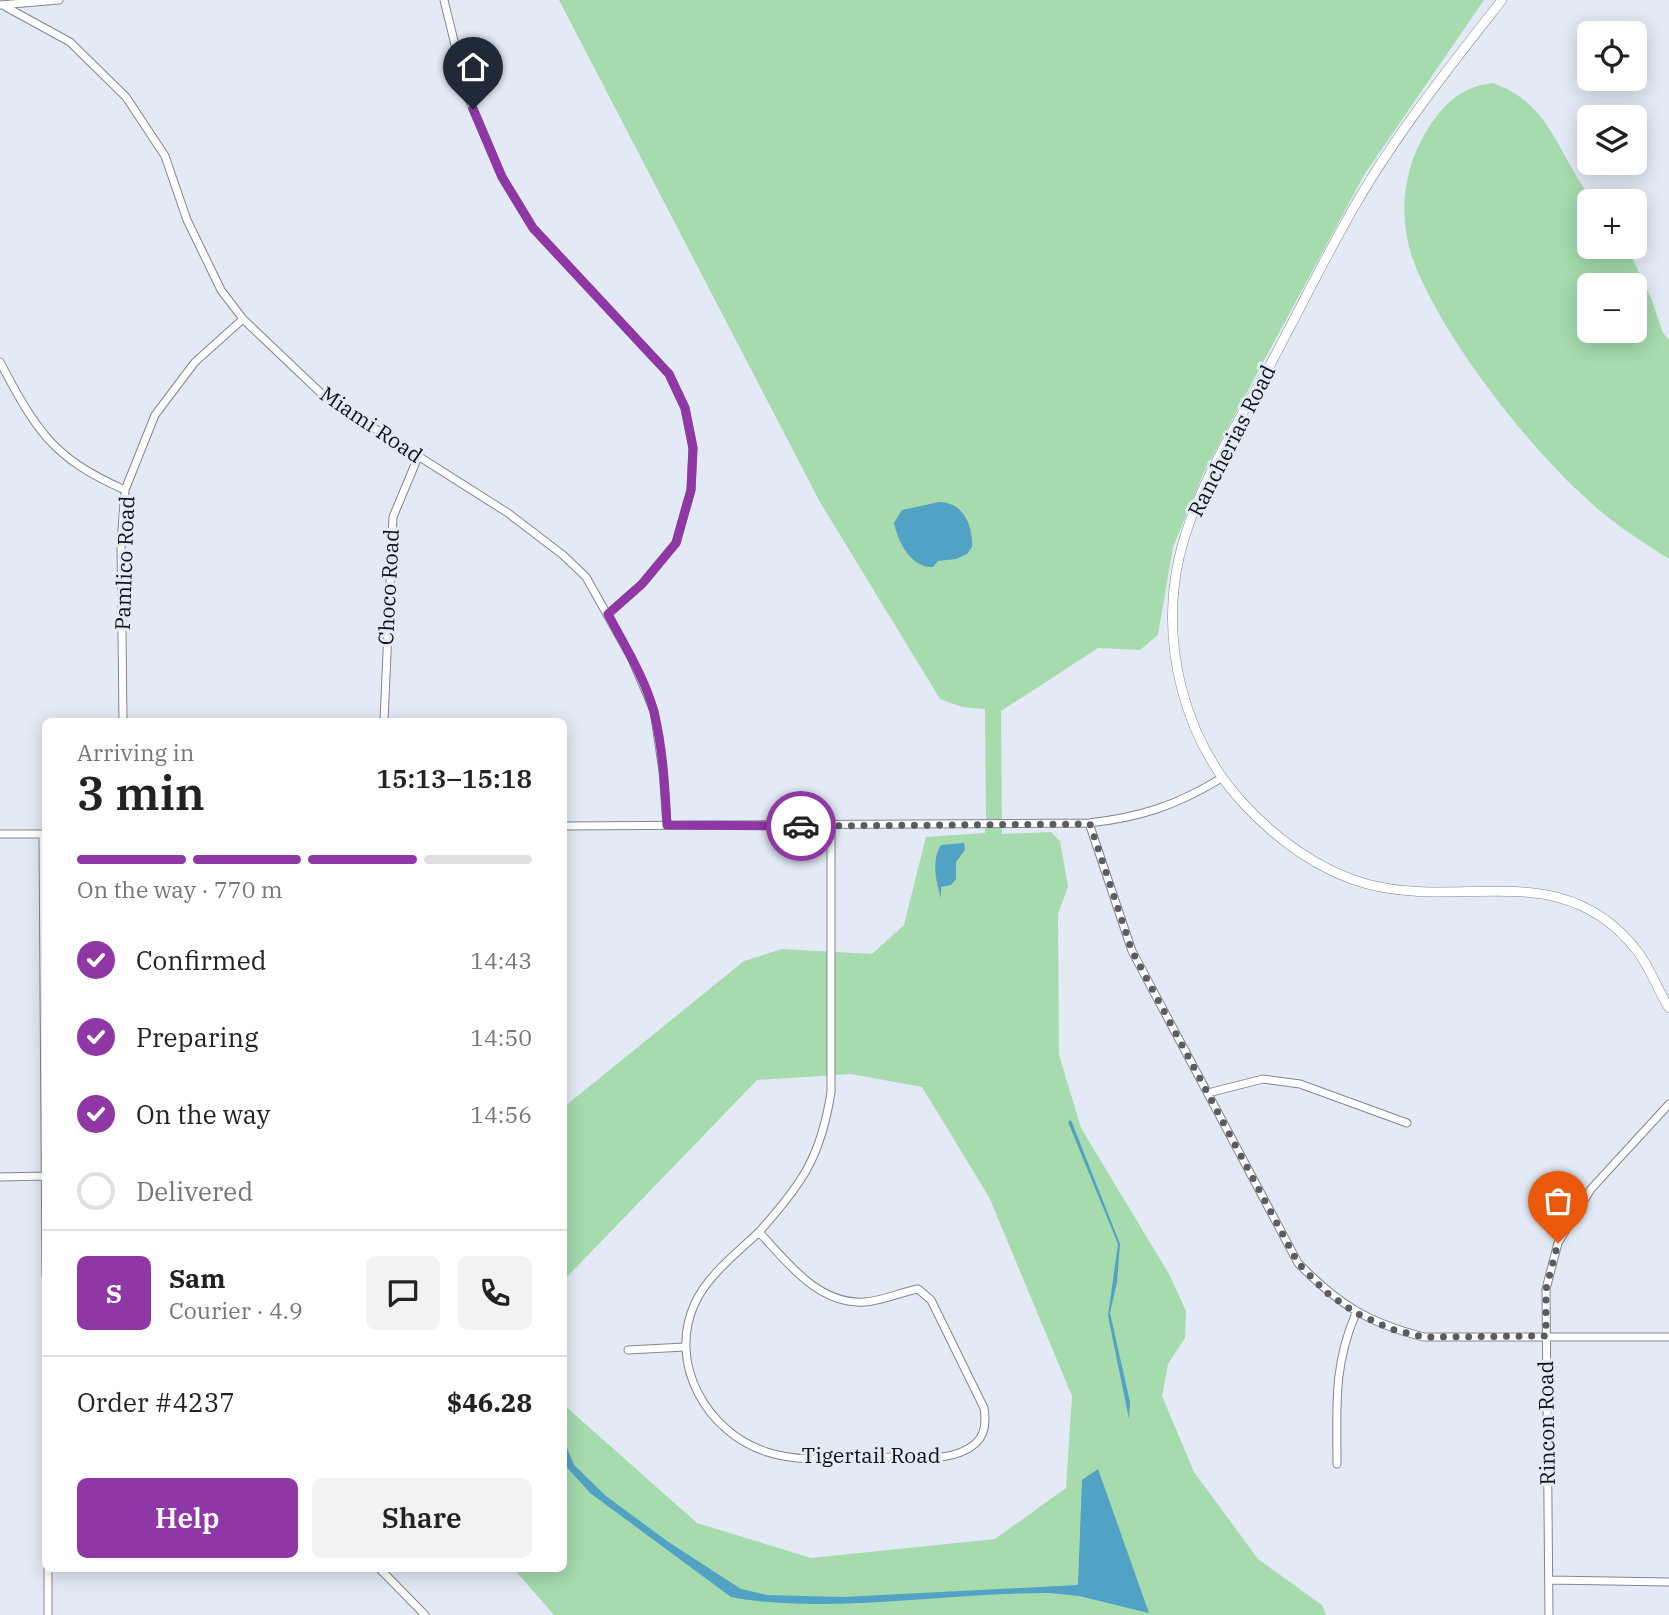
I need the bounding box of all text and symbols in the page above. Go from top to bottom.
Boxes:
map controls [1577,21,1647,343]
button: locate [1577,21,1647,91]
pin [443,37,503,109]
icon: home [454,48,492,86]
button: layers [1577,105,1647,175]
button: + [1577,189,1647,259]
button: − [1577,273,1647,343]
street label: Rancherias Road [1181,360,1282,521]
street label: Miami Road [315,380,428,469]
street label: Pamlico Road [108,495,140,631]
street label: Choco Road [371,528,405,646]
text: Arriving in [77,737,194,767]
text: 15:13–15:18 [376,761,532,795]
text: 3 min [77,763,205,823]
courier [766,791,836,861]
icon: car [782,807,820,845]
text: On the way · 770 m [77,874,283,904]
icon: check [77,941,115,979]
text: Confirmed [136,943,267,977]
text: 14:43 [470,945,532,975]
icon: check [77,1018,115,1056]
text: Preparing [136,1020,258,1054]
text: 14:50 [470,1022,532,1052]
icon: check [77,1095,115,1133]
text: On the way [136,1097,270,1131]
text: 14:56 [470,1099,532,1129]
pin [1528,1171,1588,1243]
text: Delivered [136,1174,253,1208]
icon: bag [1539,1182,1577,1220]
button: chat [366,1256,440,1330]
button: phone [458,1256,532,1330]
text: Sam [169,1261,225,1295]
text: S [106,1276,122,1310]
text: Courier · 4.9 [169,1295,303,1325]
street label: Rincon Road [1531,1360,1561,1486]
text: Order #4237 [77,1385,235,1419]
text: $46.28 [447,1385,532,1419]
street label: Tigertail Road [801,1441,941,1469]
button: Help [77,1478,298,1558]
button: Share [312,1478,532,1558]

